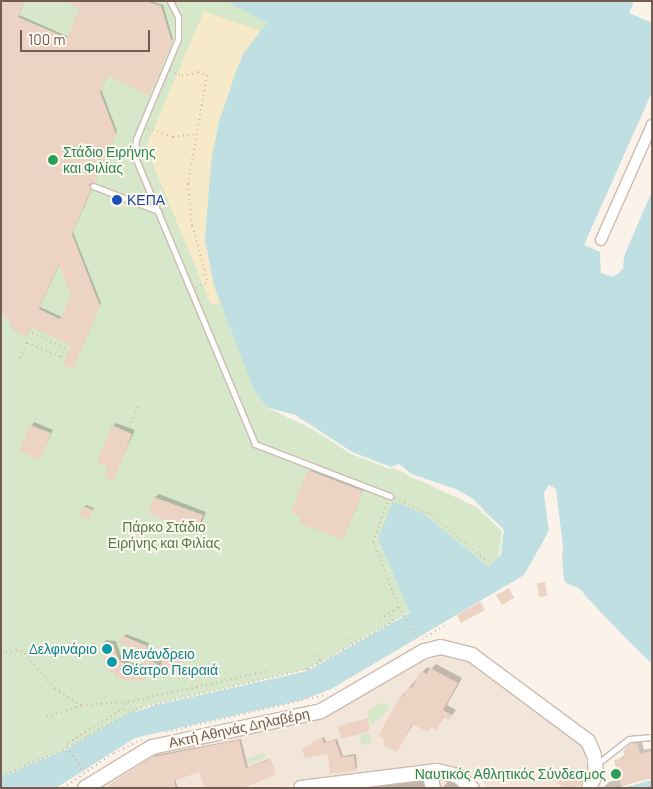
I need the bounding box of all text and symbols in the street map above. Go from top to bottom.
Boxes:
scale bar [22,20,152,52]
text: 100 m [28,30,66,48]
place label: Στάδιο Ειρήνης και Φιλίας [63,144,156,176]
marker: Στάδιο Ειρήνης και Φιλίας [47,154,59,166]
place label: ΚΕΠΑ [127,192,165,208]
marker: ΚΕΠΑ [111,194,123,206]
park label: Πάρκο Στάδιο Ειρήνης και Φιλίας [108,519,220,552]
place label: Δελφινάριο [29,641,97,657]
marker: Δελφινάριο [101,643,113,655]
place label: Μενάνδρειο Θέατρο Πειραιά [122,646,218,679]
marker: Μενάνδρειο Θέατρο Πειραιά [106,656,118,668]
street label: Ακτή Αθηνάς Δηλαβέρη [167,705,311,751]
place label: Ναυτικός Αθλητικός Σύνδεσμος [415,766,606,782]
marker: Ναυτικός Αθλητικός Σύνδεσμος [610,768,622,780]

